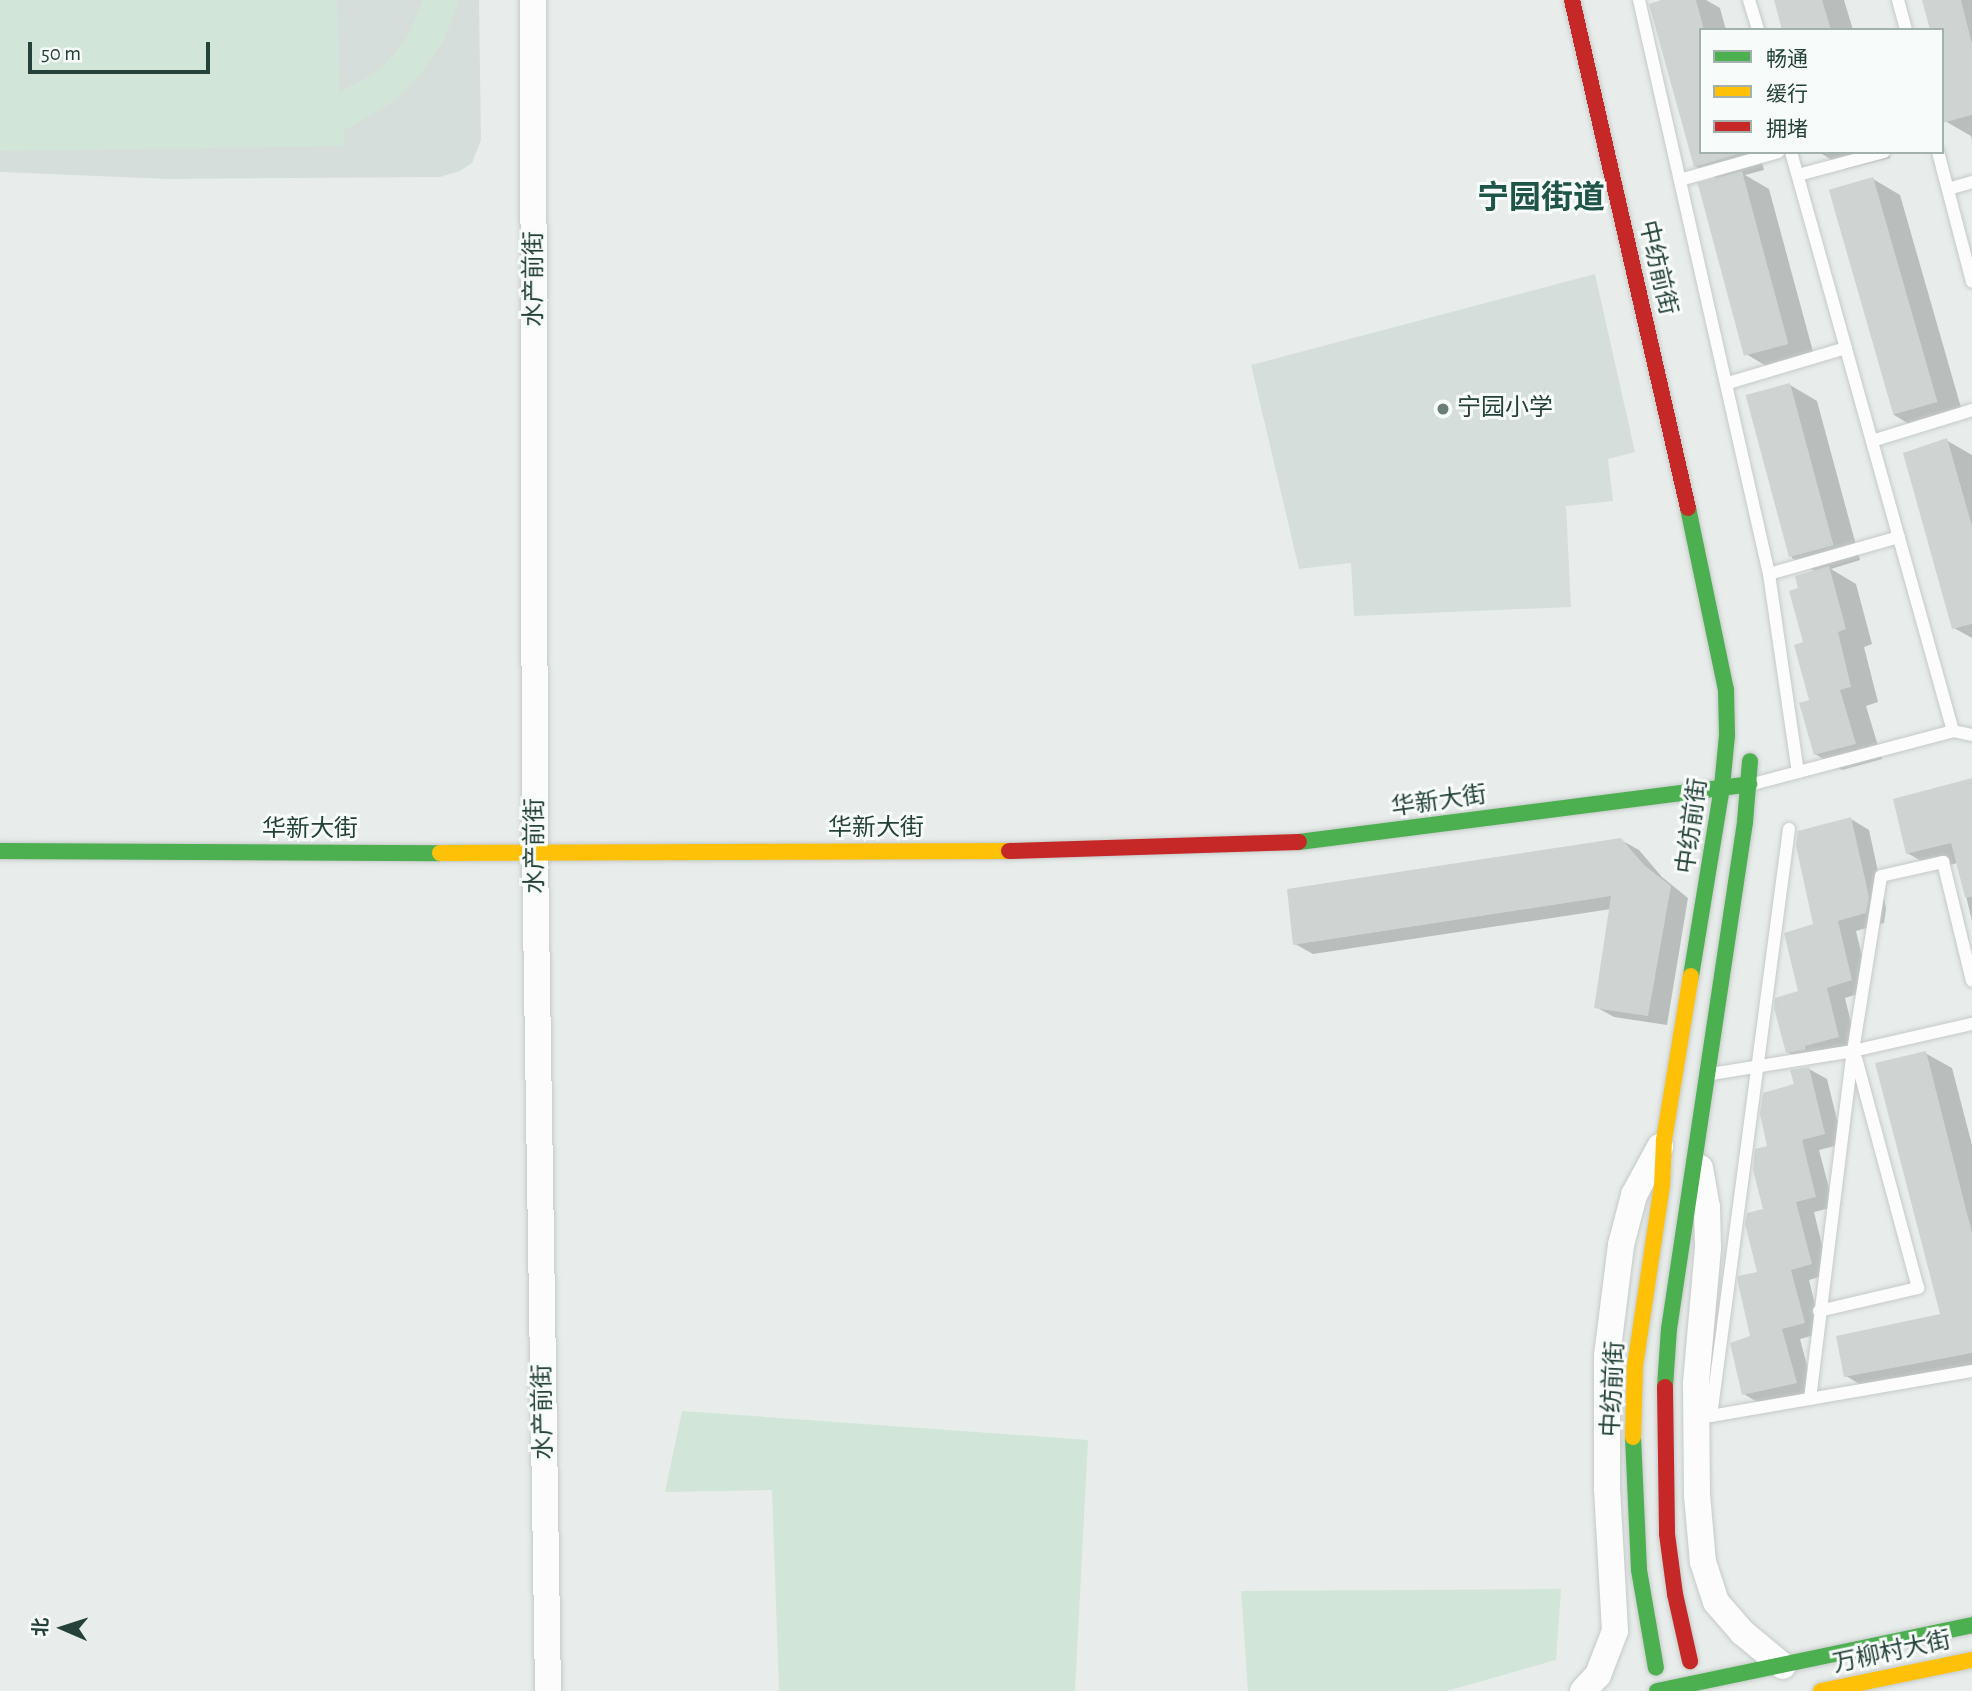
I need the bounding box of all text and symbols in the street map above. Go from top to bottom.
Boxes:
scale bar [32,28,214,72]
legend [1699,28,1944,154]
text: 50 m [41,43,81,64]
text: 畅通 [1766,49,1808,70]
text: 缓行 [1766,84,1808,105]
text: 拥堵 [1766,119,1808,140]
district label: 宁园街道 [1477,179,1605,217]
street label: 中纺前街 [1632,218,1682,318]
street label: 水产前街 [521,231,549,327]
place label: 宁园小学 [1457,395,1553,423]
marker: 宁园小学 [1435,401,1451,417]
street label: 中纺前街 [1672,776,1714,876]
street label: 华新大街 [1389,781,1489,823]
street label: 水产前街 [522,798,550,894]
street label: 华新大街 [828,815,924,843]
street label: 华新大街 [262,816,358,844]
street label: 中纺前街 [1597,1340,1631,1438]
street label: 水产前街 [529,1364,559,1460]
north arrow [28,1593,98,1663]
text: 北 [32,1617,52,1637]
street label: 万柳村大街 [1830,1626,1954,1680]

